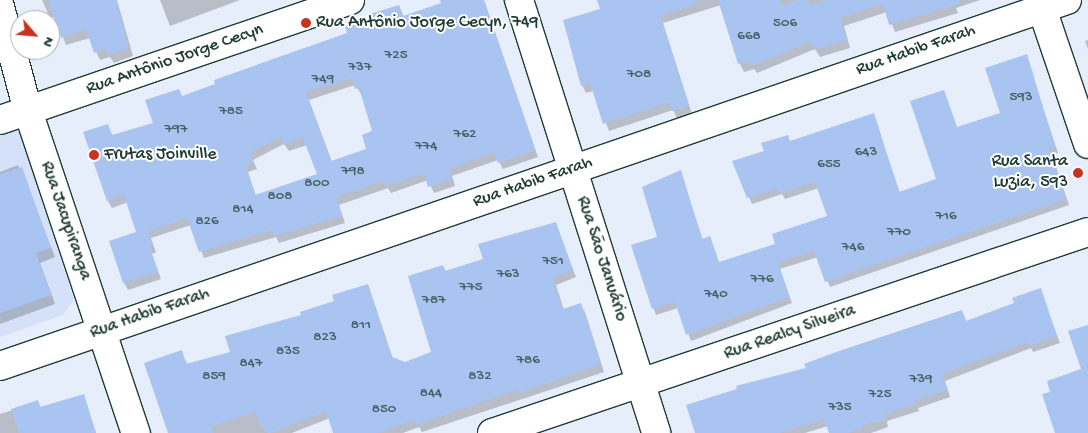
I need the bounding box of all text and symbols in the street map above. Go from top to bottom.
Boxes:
north arrow [10,10,60,60]
place label: Rua Antônio Jorge Cecyn, 749 [316,12,538,34]
house number: 506 [773,15,797,33]
marker: Rua Antônio Jorge Cecyn, 749 [300,17,312,29]
street label: Rua Antônio Jorge Cecyn [84,20,266,100]
street label: Rua Habib Farah [853,20,979,82]
house number: 668 [737,28,761,46]
text: N [38,34,58,50]
house number: 725 [384,47,408,65]
house number: 737 [348,59,372,77]
house number: 708 [627,66,651,84]
house number: 749 [312,71,334,89]
house number: 593 [1009,89,1033,107]
house number: 785 [219,103,243,121]
house number: 797 [164,121,188,139]
house number: 762 [454,126,476,144]
house number: 774 [415,138,437,156]
place label: Frutas Joinville [104,144,217,166]
house number: 643 [855,144,877,162]
marker: Frutas Joinville [88,149,100,161]
street label: Rua Habib Farah [470,152,596,214]
place label: Rua Santa Luzia, 593 [992,152,1068,194]
house number: 655 [817,156,841,174]
street label: Rua Jacupiranga [35,159,95,283]
house number: 798 [341,163,365,181]
marker: Rua Santa Luzia, 593 [1072,167,1084,179]
house number: 800 [304,175,330,193]
house number: 808 [268,188,292,206]
street label: Rua São Januário [571,194,631,324]
house number: 814 [232,201,254,219]
house number: 716 [935,208,957,226]
house number: 826 [195,213,219,231]
house number: 770 [887,224,911,242]
house number: 746 [842,239,864,257]
house number: 751 [542,253,564,271]
house number: 763 [496,266,520,284]
house number: 776 [750,271,774,289]
house number: 775 [459,279,483,297]
street label: Rua Habib Farah [87,283,213,345]
house number: 740 [704,286,728,304]
house number: 787 [422,292,446,310]
street label: Rua Realcy Silveira [721,300,859,366]
house number: 811 [351,317,371,335]
house number: 823 [313,329,337,347]
house number: 835 [276,343,300,361]
house number: 786 [516,352,540,370]
house number: 847 [239,355,263,373]
house number: 859 [202,368,226,386]
house number: 832 [468,368,492,386]
house number: 739 [909,371,933,389]
house number: 844 [420,385,442,403]
house number: 725 [868,386,892,404]
house number: 735 [828,399,852,417]
house number: 850 [372,401,396,419]

